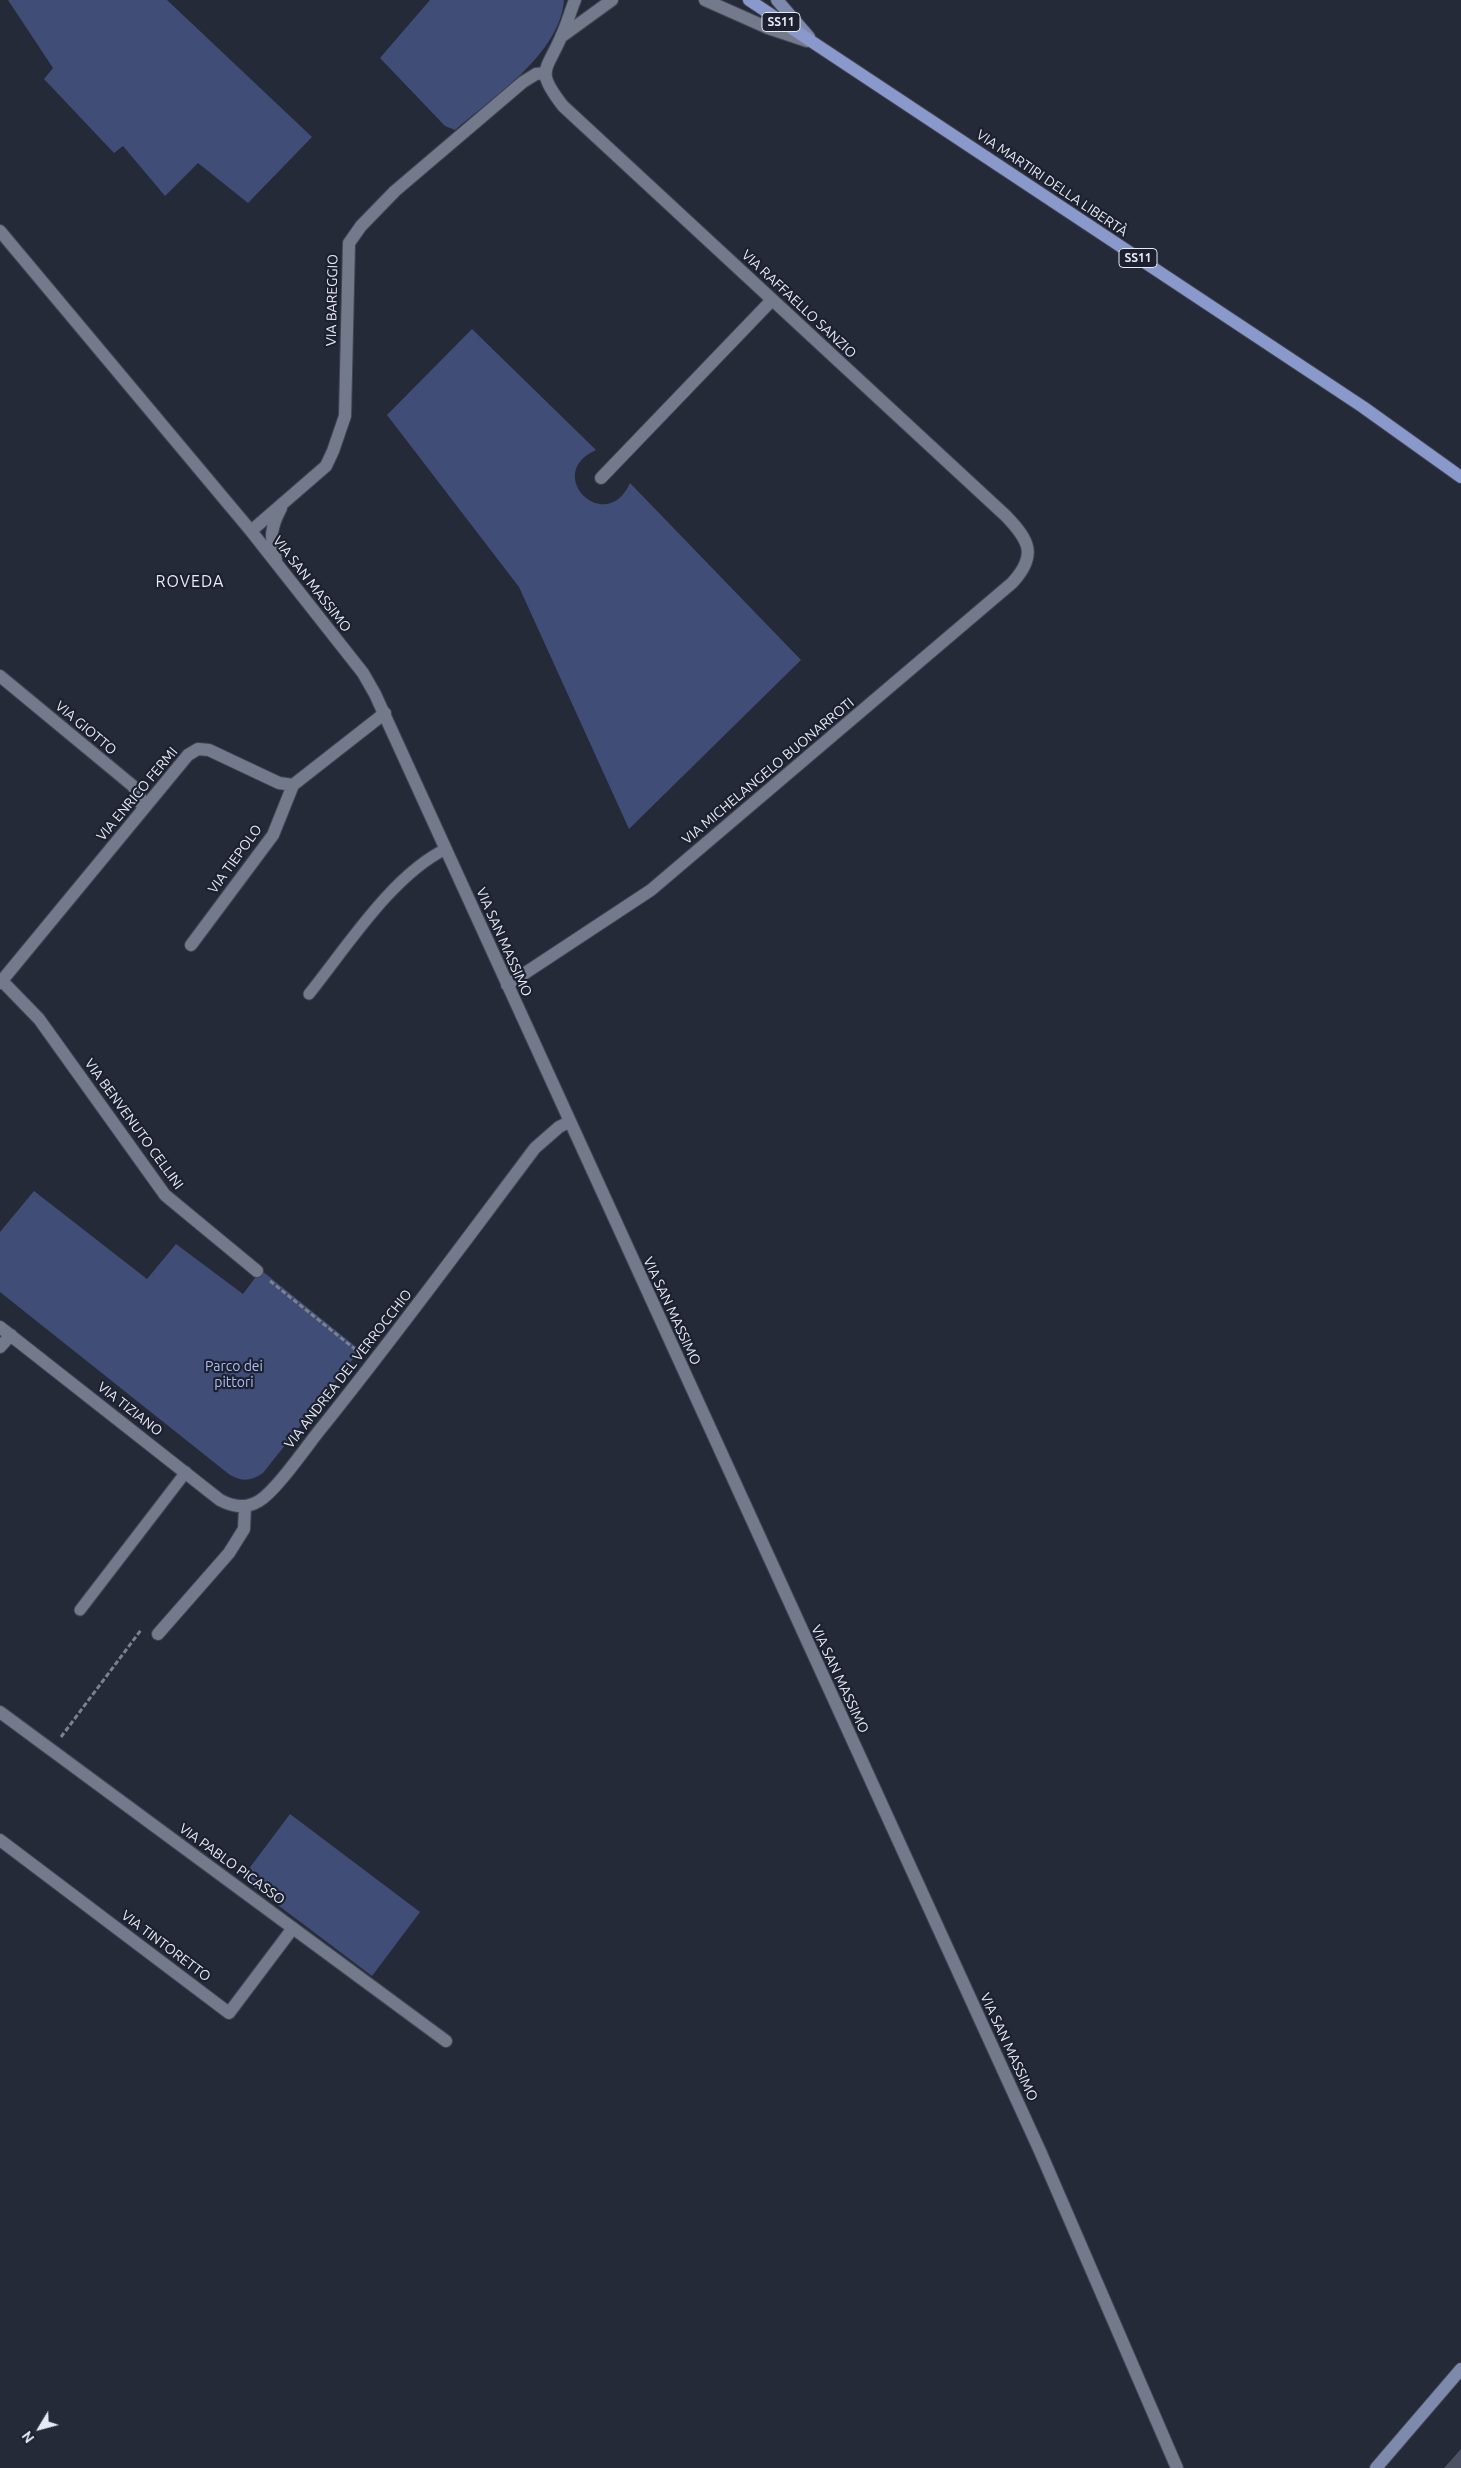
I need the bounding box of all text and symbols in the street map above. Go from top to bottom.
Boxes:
road number: SS11 [762,13,800,32]
street label: VIA MARTIRI DELLA LIBERTÀ [973,126,1131,240]
street label: VIA RAFFAELLO SANZIO [738,246,860,362]
road number: SS11 [1119,248,1157,268]
street label: VIA BAREGGIO [323,254,341,346]
street label: VIA SAN MASSIMO [269,533,355,635]
district label: ROVEDA [155,572,225,592]
street label: VIA MICHELANGELO BUONARROTI [679,694,857,848]
street label: VIA GIOTTO [52,698,120,758]
street label: VIA ENRICO FERMI [93,744,181,844]
street label: VIA TIEPOLO [204,821,266,897]
street label: VIA SAN MASSIMO [472,885,536,999]
street label: VIA BENVENUTO CELLINI [81,1055,187,1193]
street label: VIA SAN MASSIMO [640,1254,704,1368]
street label: VIA ANDREA DEL VERROCCHIO [281,1286,415,1452]
park label: Parco dei pittori [205,1358,263,1390]
street label: VIA TIZIANO [94,1378,166,1440]
street label: VIA SAN MASSIMO [808,1622,872,1736]
street label: VIA PABLO PICASSO [176,1820,288,1908]
street label: VIA TINTORETTO [118,1907,214,1985]
street label: VIA SAN MASSIMO [977,1990,1041,2104]
north arrow [15,2403,65,2453]
text: N [18,2428,38,2446]

